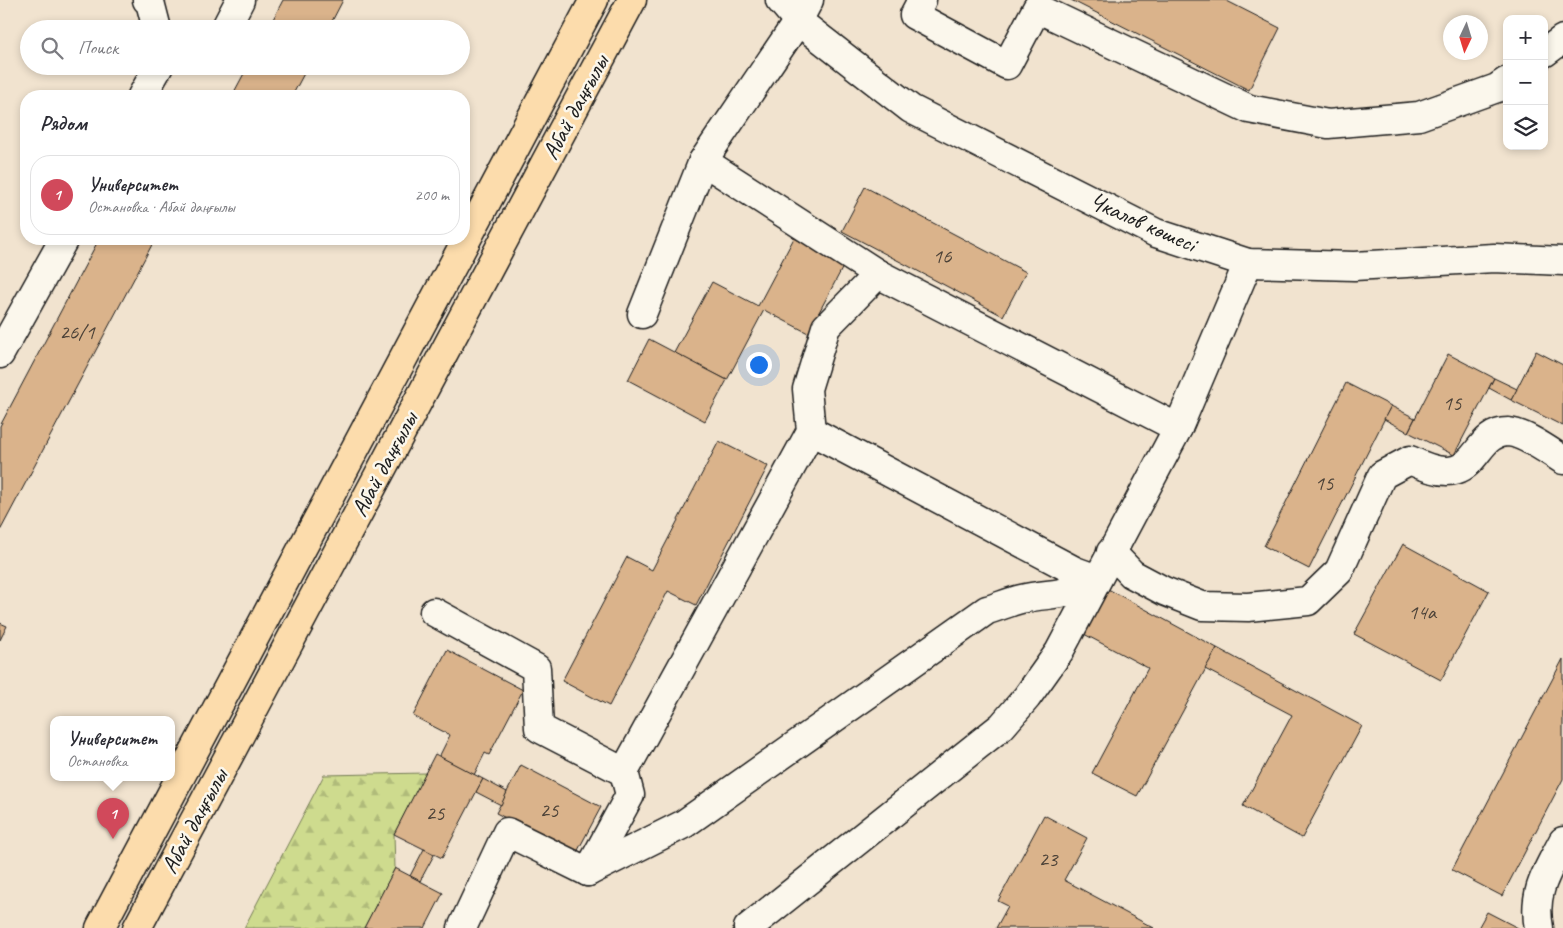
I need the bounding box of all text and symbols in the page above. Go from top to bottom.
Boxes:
north arrow [1443,15,1488,60]
map controls [1503,15,1548,150]
button: + [1503,15,1548,60]
search box [20,20,470,75]
icon: search [38,34,66,62]
text: Поиск [78,36,118,60]
street label: Абай даңғылы [535,47,616,164]
button: − [1503,60,1548,105]
button: layers [1503,105,1548,150]
text: Рядом [40,110,87,136]
text: Университет [88,173,178,197]
text: 1 [53,185,61,205]
text: 200 m [415,185,449,205]
street label: Чкалов көшесі [1085,185,1203,260]
text: Остановка · Абай даңғылы [88,197,235,217]
house number: 16 [933,243,952,269]
house number: 26/1 [59,319,96,345]
your location [746,352,772,378]
house number: 15 [1443,390,1463,416]
street label: Абай даңғылы [344,404,425,521]
house number: 15 [1315,470,1335,496]
house number: 14а [1408,599,1438,625]
popup [50,716,175,781]
text: Университет [67,727,158,751]
text: Остановка [67,751,127,771]
street label: Абай даңғылы [154,761,235,878]
house number: 25 [540,797,560,823]
pin: 1 [97,798,129,839]
house number: 25 [426,800,446,826]
house number: 23 [1039,846,1059,872]

